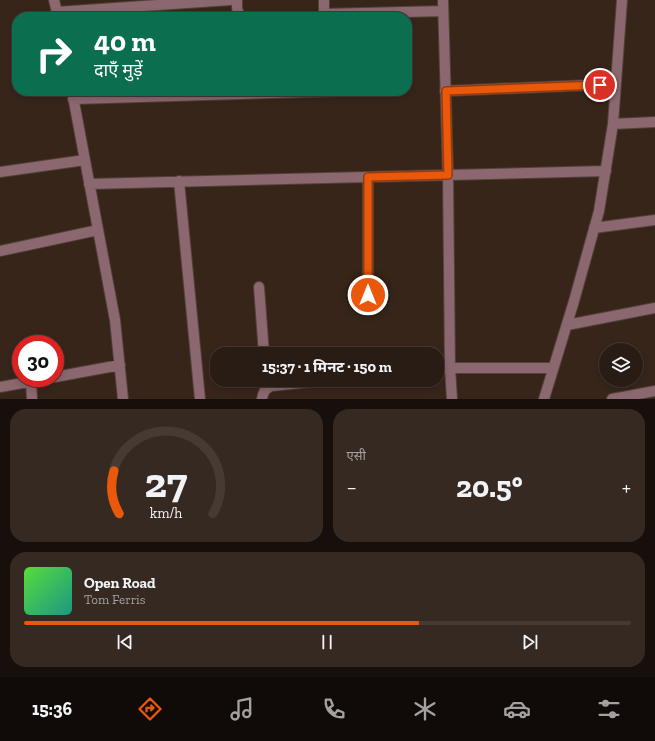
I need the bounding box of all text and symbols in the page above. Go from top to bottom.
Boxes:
text: 40 m [94,25,156,58]
icon: right [28,28,80,80]
text: दाएँ मुड़ें [94,59,143,81]
pin [583,68,617,102]
icon: arrive [589,74,611,96]
position arrow [347,274,389,316]
speed limit sign: 30 [12,335,64,387]
map controls [599,343,643,387]
button: layers [599,343,643,387]
text: 15:37 · 1 मिनट · 150 m [262,358,392,376]
text: एसी [347,448,366,463]
text: 27 [145,457,188,507]
text: 20.5° [456,469,523,505]
text: − [347,474,357,501]
text: + [622,474,631,501]
text: km/h [150,504,183,521]
text: Open Road [84,574,156,592]
text: Tom Ferris [84,592,145,607]
icon: previous [114,631,136,653]
icon: pause [316,631,338,653]
icon: next [519,631,541,653]
icon: directions [136,695,164,723]
icon: music [228,695,256,723]
icon: phone [320,695,348,723]
icon: climate [411,695,439,723]
icon: car [503,695,531,723]
icon: filters [595,695,623,723]
text: 15:36 [32,698,72,720]

